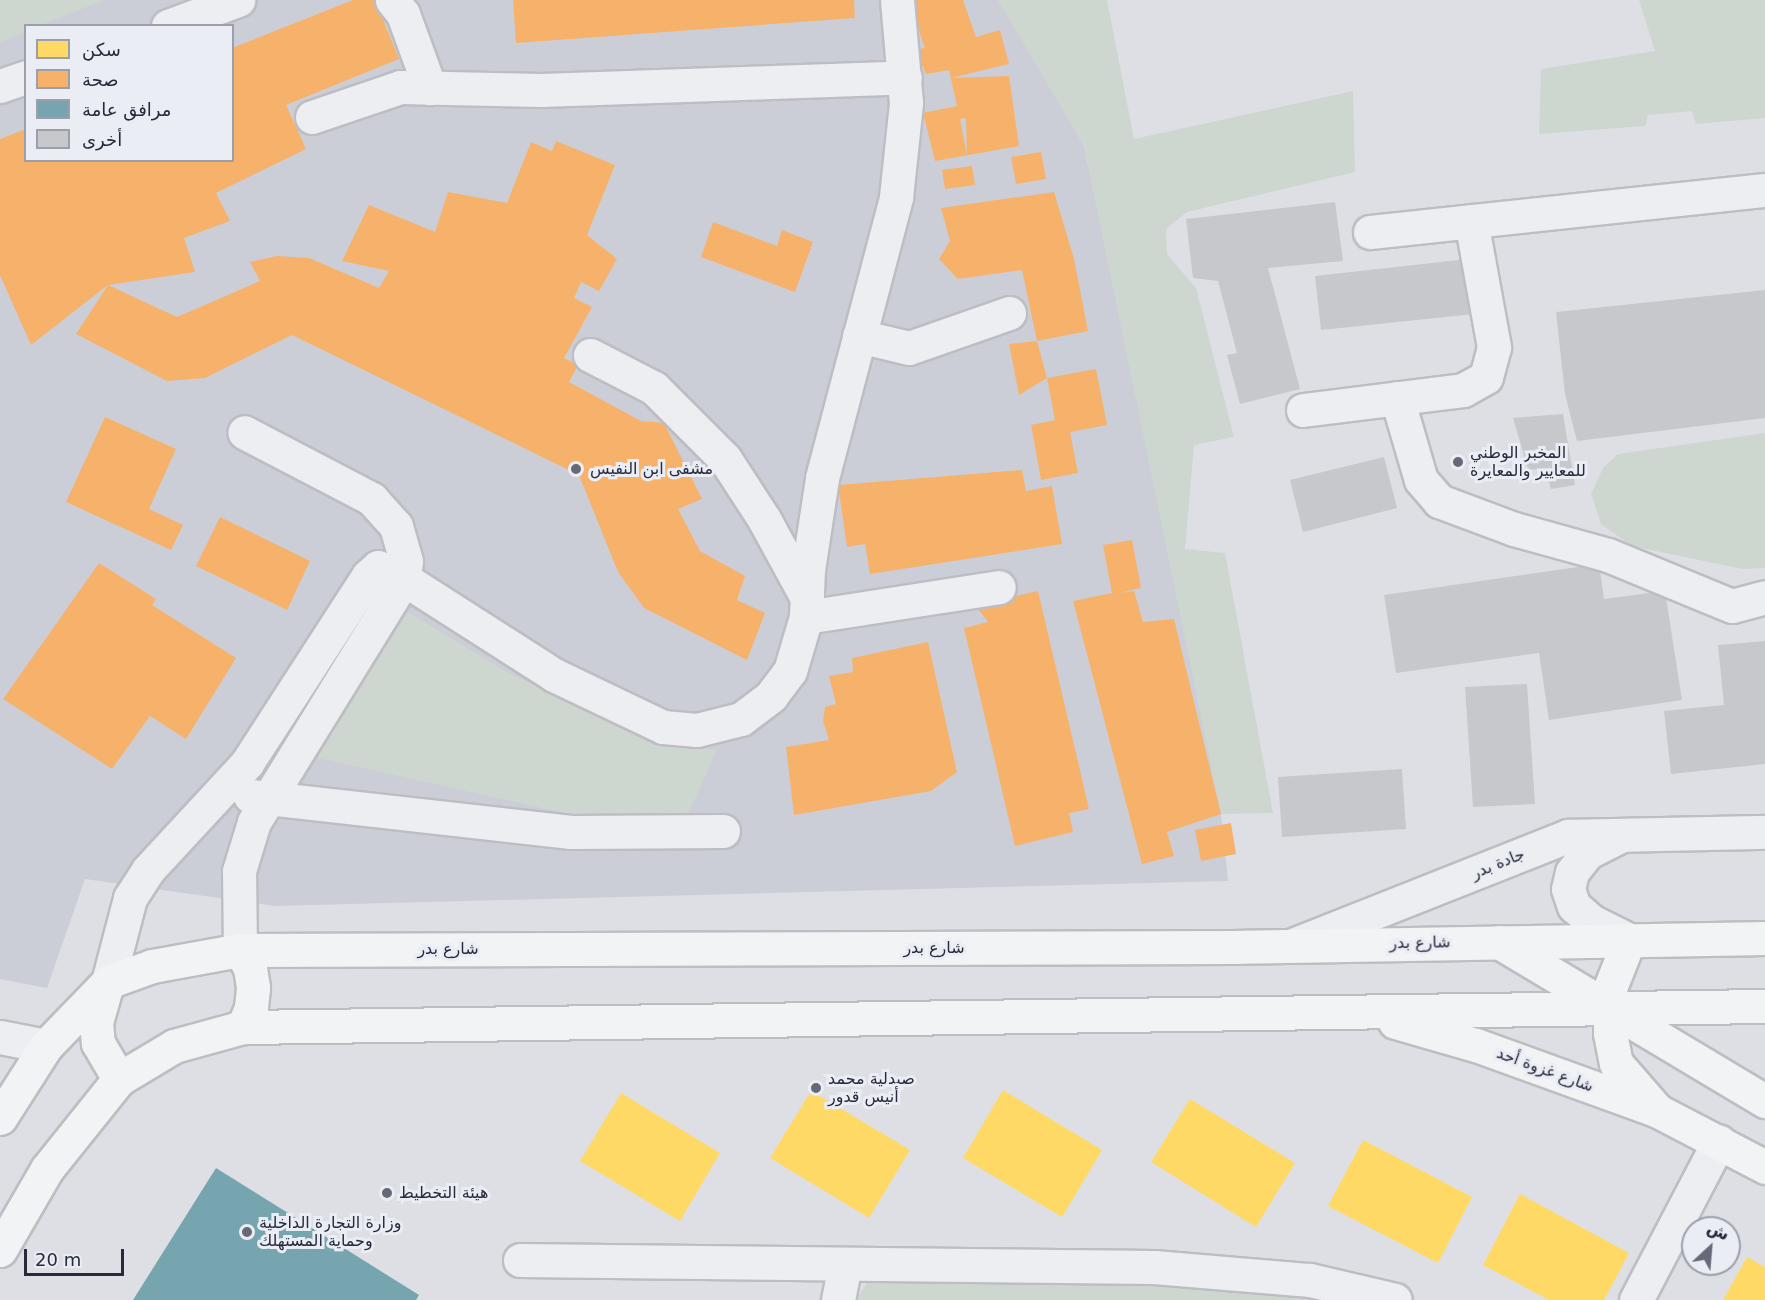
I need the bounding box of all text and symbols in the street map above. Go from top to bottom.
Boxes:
legend [24,24,234,162]
text: سكن [82,39,121,60]
text: صحة [82,69,119,90]
text: مرافق عامة [82,99,171,120]
text: أخرى [82,129,122,150]
place label: المخبر الوطني للمعايير والمعايرة [1470,443,1586,481]
marker: المخبر الوطني للمعايير والمعايرة [1451,455,1465,469]
place label: مشفى ابن النفيس [590,459,713,479]
marker: مشفى ابن النفيس [567,460,585,478]
street label: جادة بدر [1468,845,1528,883]
street label: شارع بدر [1389,933,1451,953]
street label: شارع بدر [903,938,965,958]
street label: شارع بدر [417,939,479,959]
street label: شارع غزوة أحد [1494,1044,1596,1096]
place label: صيدلية محمد أنيس قدور [828,1069,915,1107]
marker: صيدلية محمد أنيس قدور [809,1081,823,1095]
place label: هيئة التخطيط [399,1183,488,1203]
marker: هيئة التخطيط [380,1186,394,1200]
place label: وزارة التجارة الداخلية وحماية المستهلك [259,1213,401,1251]
north arrow [1681,1216,1741,1276]
text: ش [1704,1218,1732,1245]
marker: وزارة التجارة الداخلية وحماية المستهلك [240,1225,254,1239]
scale bar [27,1237,128,1275]
text: 20 m [35,1249,81,1270]

